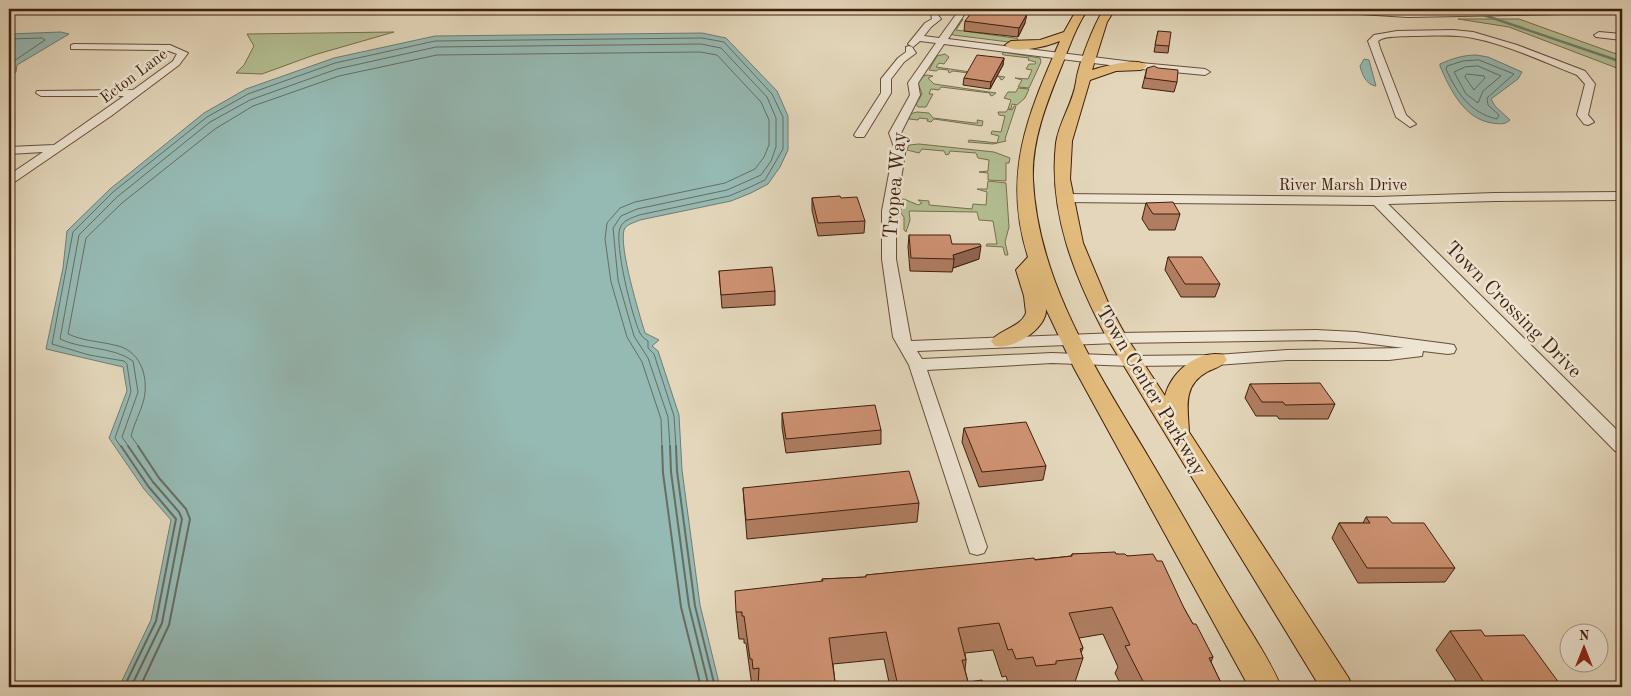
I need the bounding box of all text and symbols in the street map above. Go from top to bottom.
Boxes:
street label: Ecton Lane [98,46,171,107]
street label: Tropea Way [881,130,911,240]
street label: River Marsh Drive [1279,178,1407,194]
street label: Town Crossing Drive [1440,238,1585,383]
street label: Town Center Parkway [1092,303,1209,480]
north arrow [1558,624,1608,674]
text: N [1579,629,1590,643]

